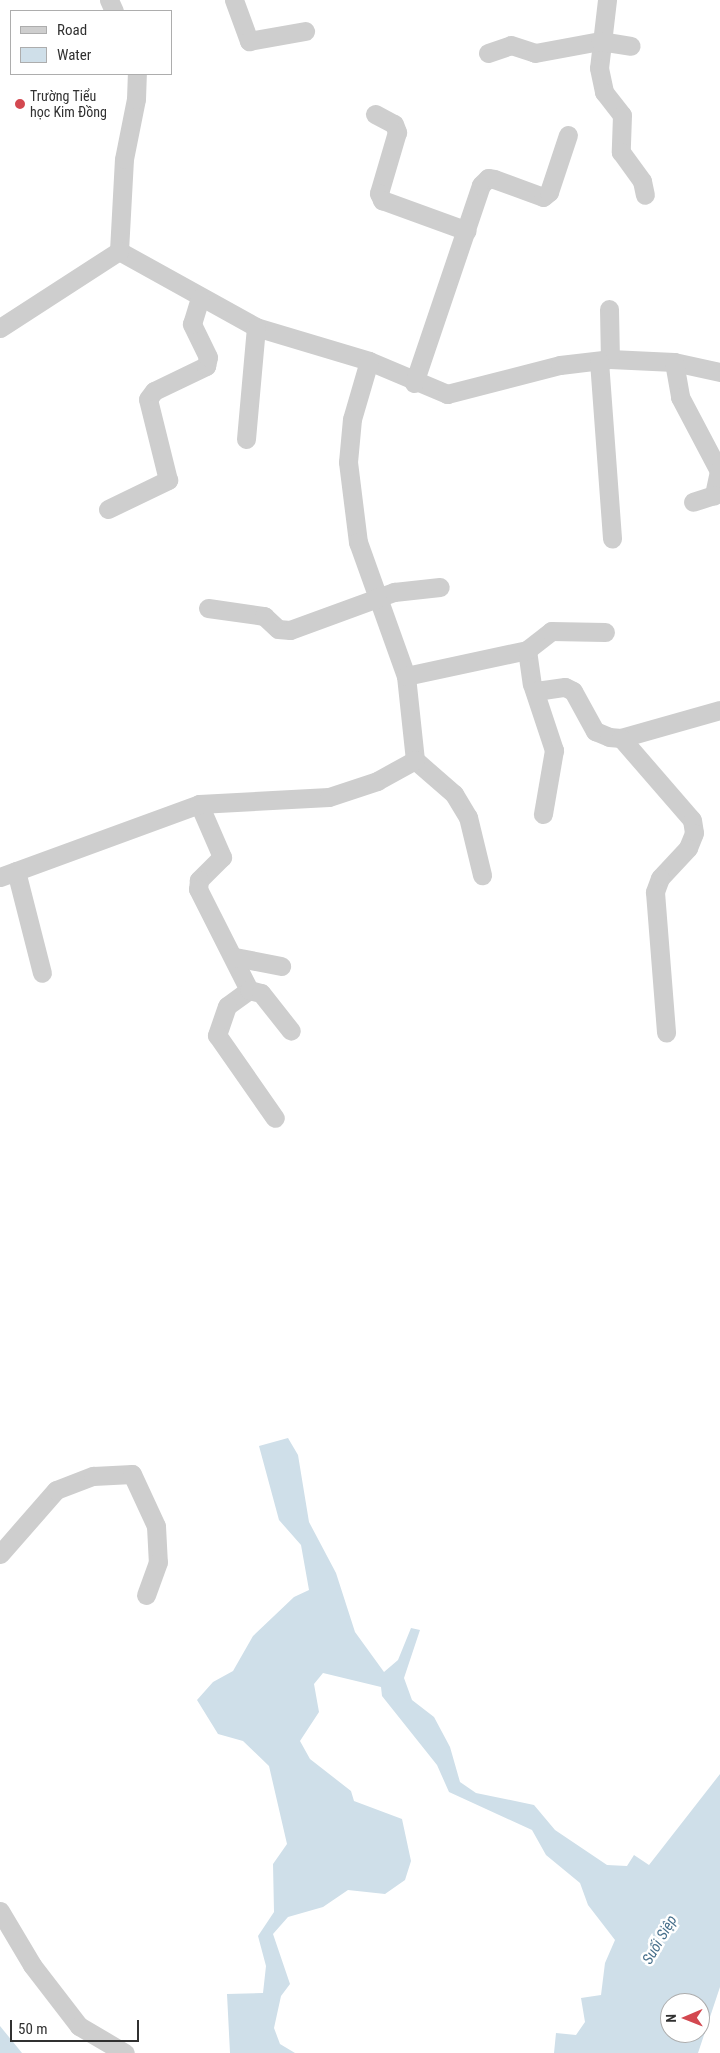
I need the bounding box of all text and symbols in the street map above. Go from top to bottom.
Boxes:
legend [10,10,172,75]
text: Road [57,21,87,39]
text: Water [57,46,91,64]
place label: Trường Tiểu học Kim Đồng [30,88,107,120]
marker: Trường Tiểu học Kim Đồng [14,98,26,110]
water label: Suối Siệp [639,1912,681,1968]
north arrow [660,1993,710,2043]
scale bar [12,2010,141,2042]
text: N [663,2014,679,2023]
text: 50 m [18,2020,48,2038]

